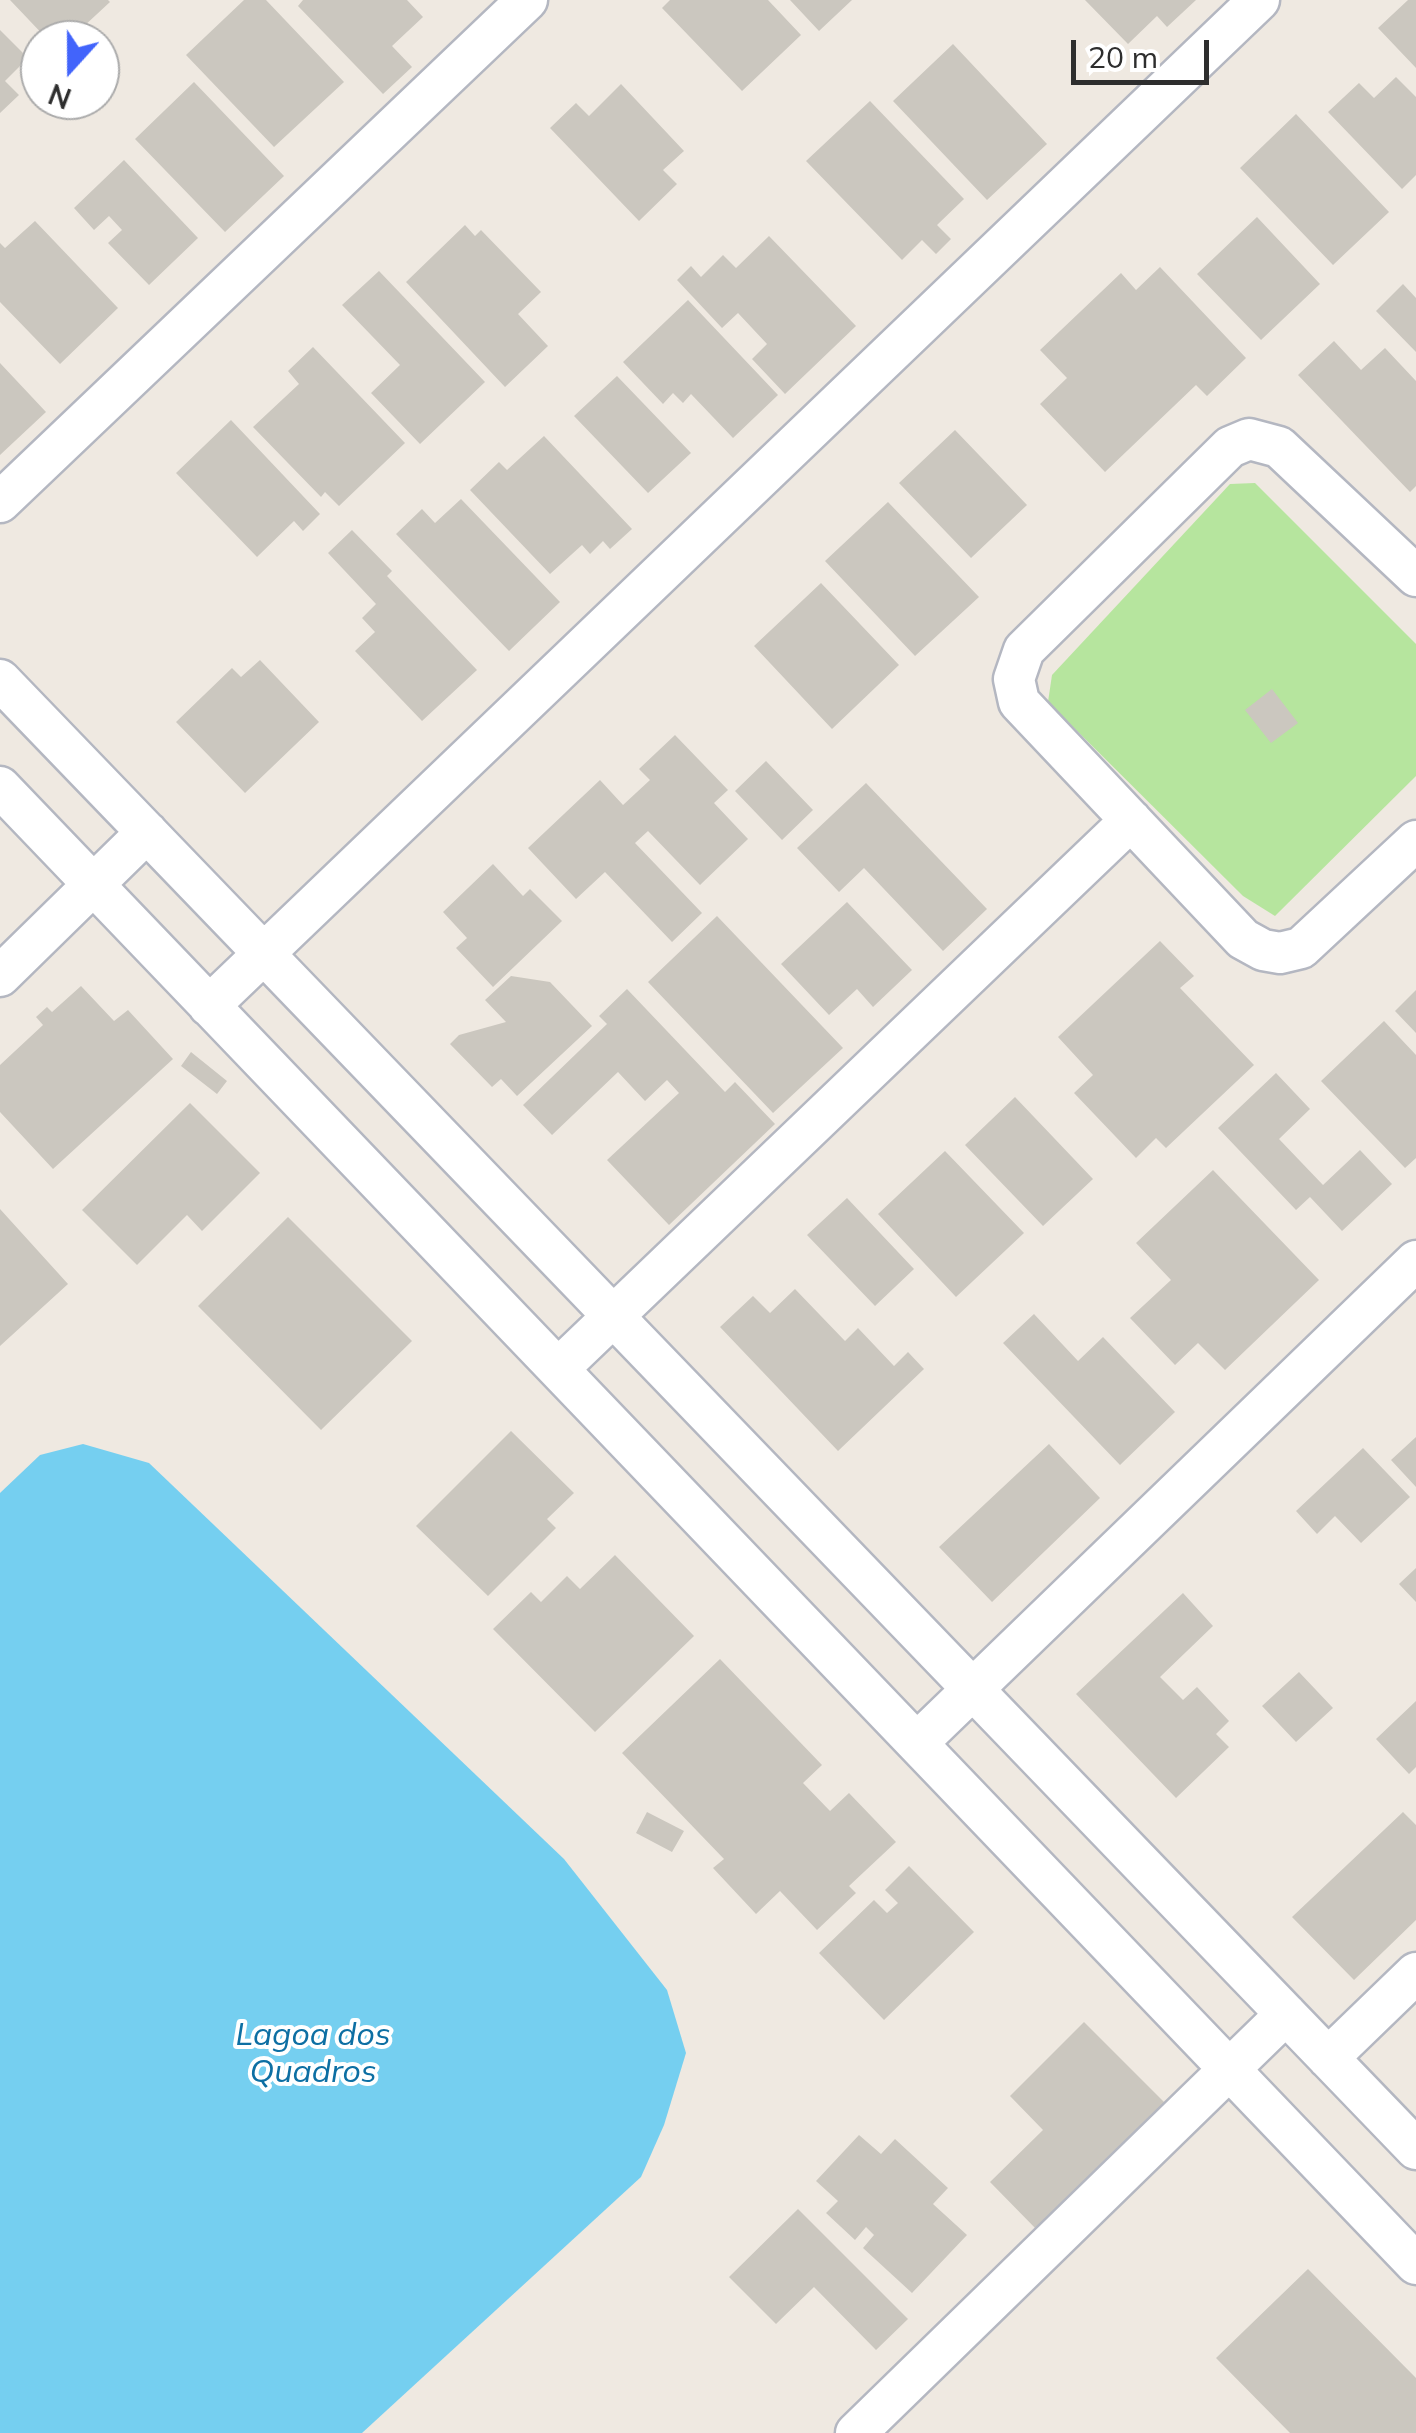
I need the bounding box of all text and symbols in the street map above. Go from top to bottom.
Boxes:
north arrow [20,20,120,120]
scale bar [1076,20,1214,82]
text: 20 m [1088,38,1158,76]
text: N [44,76,76,117]
water label: Lagoa dos Quadros [235,2016,391,2091]

